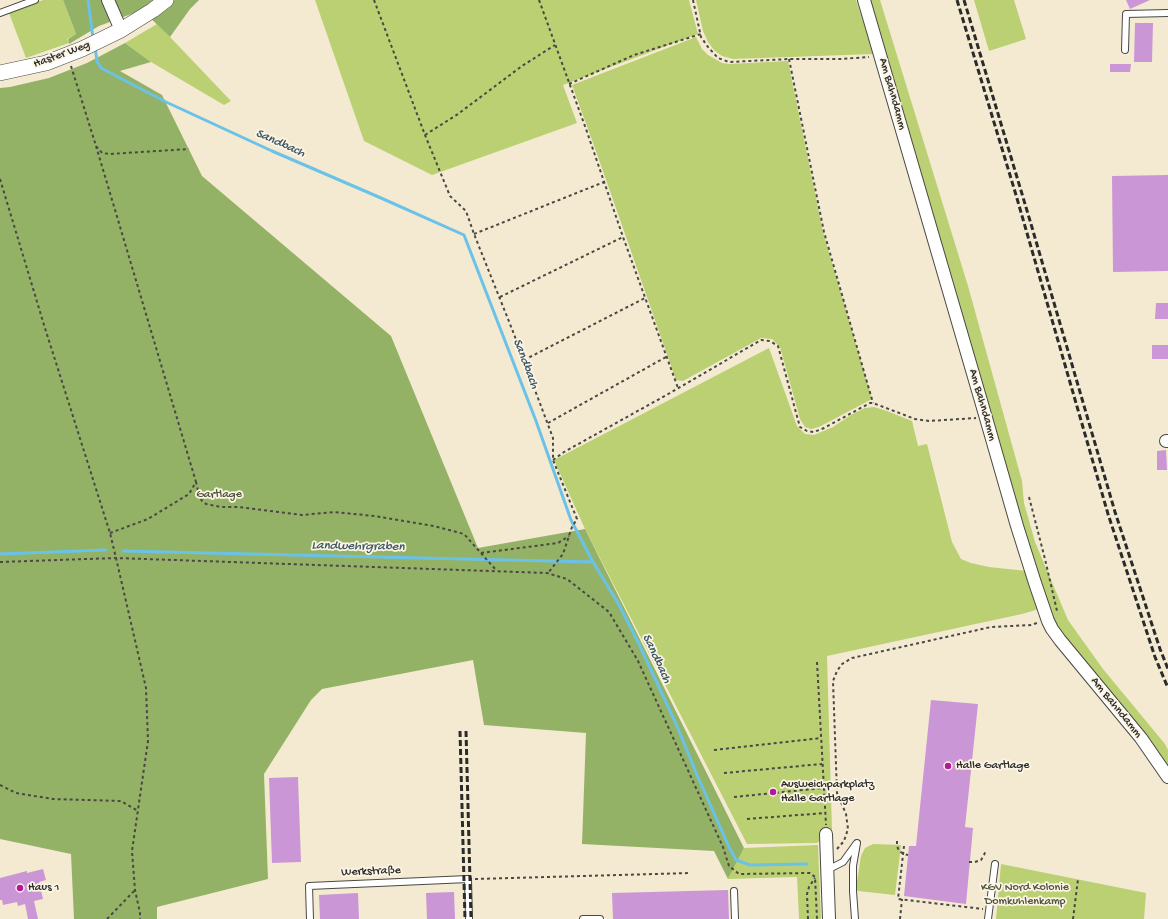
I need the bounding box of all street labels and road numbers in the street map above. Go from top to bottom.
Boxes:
street label: Haster Weg [32,38,92,72]
street label: Am Bahndamm [875,56,909,132]
street label: Am Bahndamm [965,367,999,443]
street label: Am Bahndamm [1087,675,1145,741]
street label: Werkstraße [341,864,401,880]

